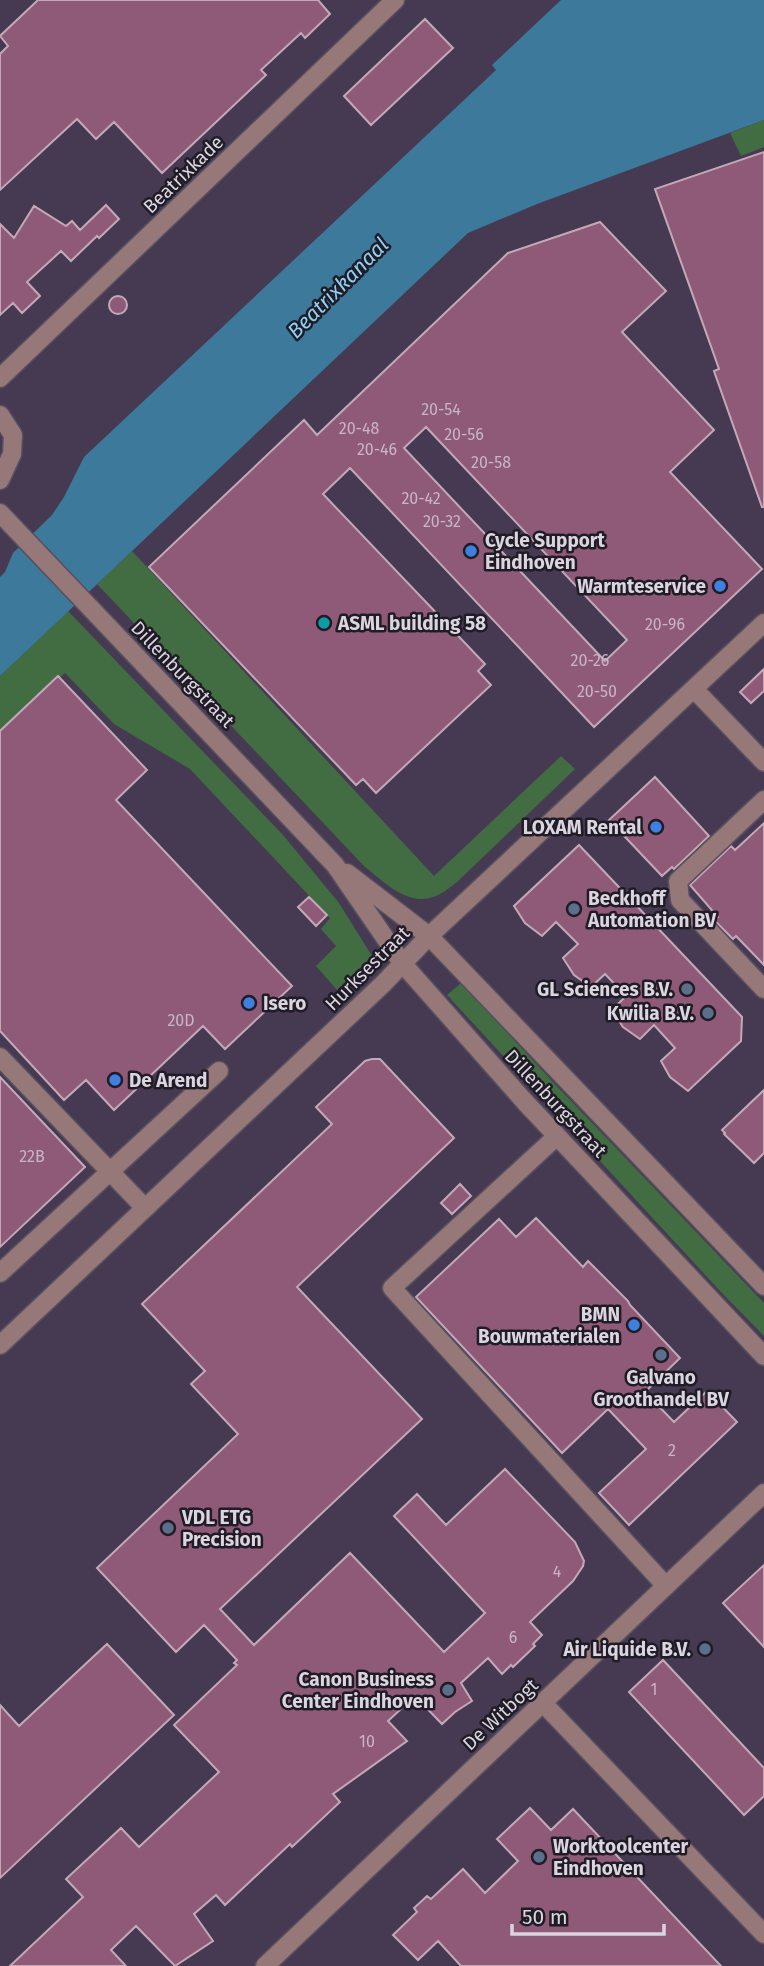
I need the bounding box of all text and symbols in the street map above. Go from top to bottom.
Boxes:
street label: Beatrixkade [139,131,228,218]
water label: Beatrixkanaal [282,232,394,344]
house number: 20-54 [421,400,461,419]
house number: 20-48 [339,419,379,438]
house number: 20-56 [444,425,484,444]
house number: 20-46 [357,440,397,459]
house number: 20-58 [471,453,511,472]
house number: 20-42 [401,489,441,508]
house number: 20-32 [423,512,461,531]
place label: Cycle Support Eindhoven [485,529,605,574]
marker: Cycle Support Eindhoven [463,543,479,559]
place label: Warmteservice [577,575,706,598]
marker: Warmteservice [712,578,728,594]
place label: ASML building 58 [337,612,486,635]
marker: ASML building 58 [316,615,332,631]
house number: 20-96 [645,615,685,634]
street label: Dillenburgstraat [126,616,239,732]
house number: 20-26 [571,651,609,670]
house number: 20-50 [577,682,617,701]
place label: LOXAM Rental [523,816,642,839]
marker: LOXAM Rental [648,819,664,835]
place label: Beckhoff Automation BV [587,887,717,932]
marker: Beckhoff Automation BV [566,901,582,917]
street label: Hurksestraat [320,921,414,1015]
place label: GL Sciences B.V. [537,978,673,1001]
marker: GL Sciences B.V. [679,981,695,997]
place label: Isero [263,992,306,1015]
marker: Isero [241,995,257,1011]
place label: Kwilia B.V. [607,1002,694,1025]
marker: Kwilia B.V. [700,1005,716,1021]
house number: 20D [167,1011,195,1030]
street label: Dillenburgstraat [500,1045,612,1162]
place label: De Arend [129,1069,207,1092]
marker: De Arend [107,1072,123,1088]
house number: 22B [19,1147,45,1166]
place label: BMN Bouwmaterialen [478,1303,620,1348]
marker: BMN Bouwmaterialen [626,1317,642,1333]
marker: Galvano Groothandel BV [653,1347,669,1363]
place label: Galvano Groothandel BV [593,1366,730,1411]
house number: 2 [668,1441,676,1460]
place label: VDL ETG Precision [181,1506,262,1551]
marker: VDL ETG Precision [160,1520,176,1536]
house number: 4 [553,1562,562,1581]
house number: 6 [509,1628,517,1647]
place label: Air Liquide B.V. [562,1638,691,1661]
marker: Air Liquide B.V. [697,1641,713,1657]
place label: Canon Business Center Eindhoven [282,1668,434,1713]
street label: De Witbogt [458,1674,543,1755]
house number: 1 [651,1680,657,1699]
marker: Canon Business Center Eindhoven [440,1682,456,1698]
house number: 10 [359,1732,375,1751]
place label: Worktoolcenter Eindhoven [553,1835,688,1880]
marker: Worktoolcenter Eindhoven [531,1849,547,1865]
scale bar [512,1892,664,1936]
text: 50 m [522,1904,568,1930]

